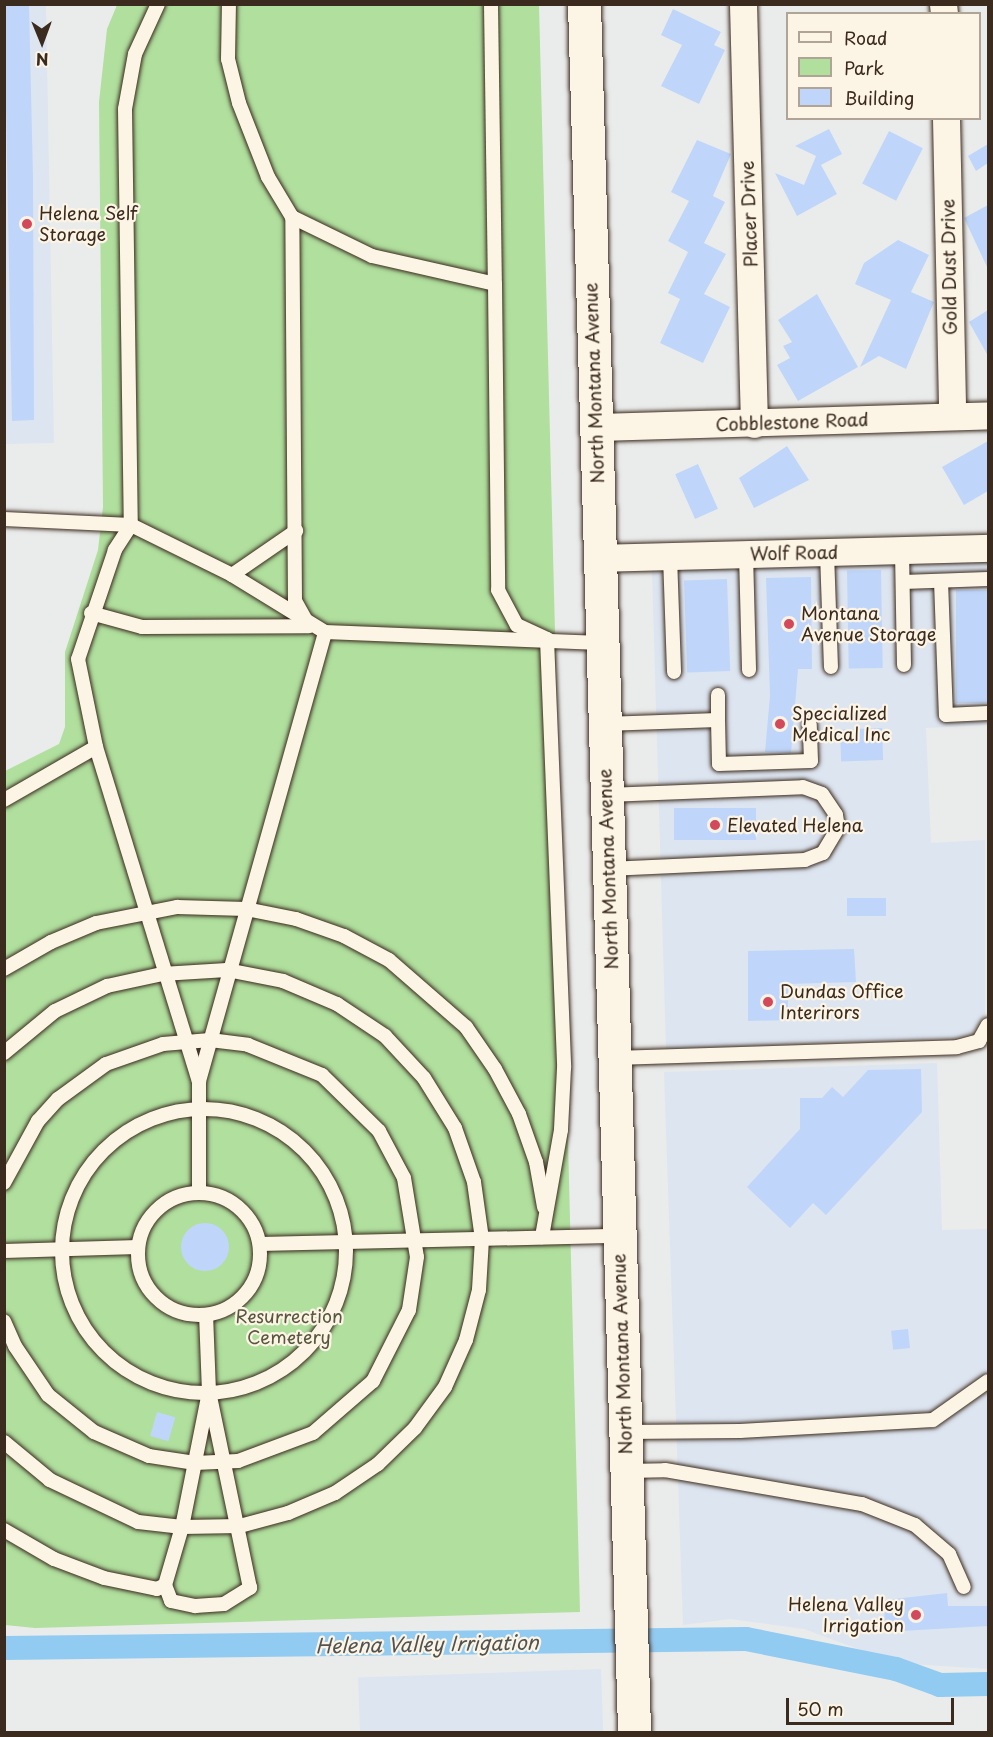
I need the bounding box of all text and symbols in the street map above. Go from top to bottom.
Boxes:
north arrow [12,12,72,72]
legend [786,12,981,120]
text: Road [844,24,888,51]
text: N [36,48,49,72]
text: Park [844,54,884,81]
text: Building [844,84,914,111]
street label: Placer Drive [736,160,762,268]
street label: Gold Dust Drive [937,198,961,336]
place label: Helena Self Storage [39,203,137,246]
marker: Helena Self Storage [20,217,34,231]
street label: North Montana Avenue [580,282,608,484]
street label: Cobblestone Road [715,409,869,435]
street label: Wolf Road [749,541,839,565]
place label: Montana Avenue Storage [801,603,936,646]
marker: Montana Avenue Storage [782,617,796,631]
place label: Specialized Medical Inc [792,703,891,746]
marker: Specialized Medical Inc [773,717,787,731]
street label: North Montana Avenue [594,768,622,970]
place label: Elevated Helena [727,814,864,836]
marker: Elevated Helena [708,818,722,832]
place label: Dundas Office Interirors [780,981,904,1024]
marker: Dundas Office Interirors [761,995,775,1009]
street label: North Montana Avenue [608,1253,636,1455]
park label: Resurrection Cemetery [235,1306,343,1348]
place label: Helena Valley Irrigation [787,1594,904,1636]
marker: Helena Valley Irrigation [909,1608,923,1622]
water label: Helena Valley Irrigation [314,1630,540,1658]
scale bar [789,1686,957,1724]
text: 50 m [797,1695,844,1722]

